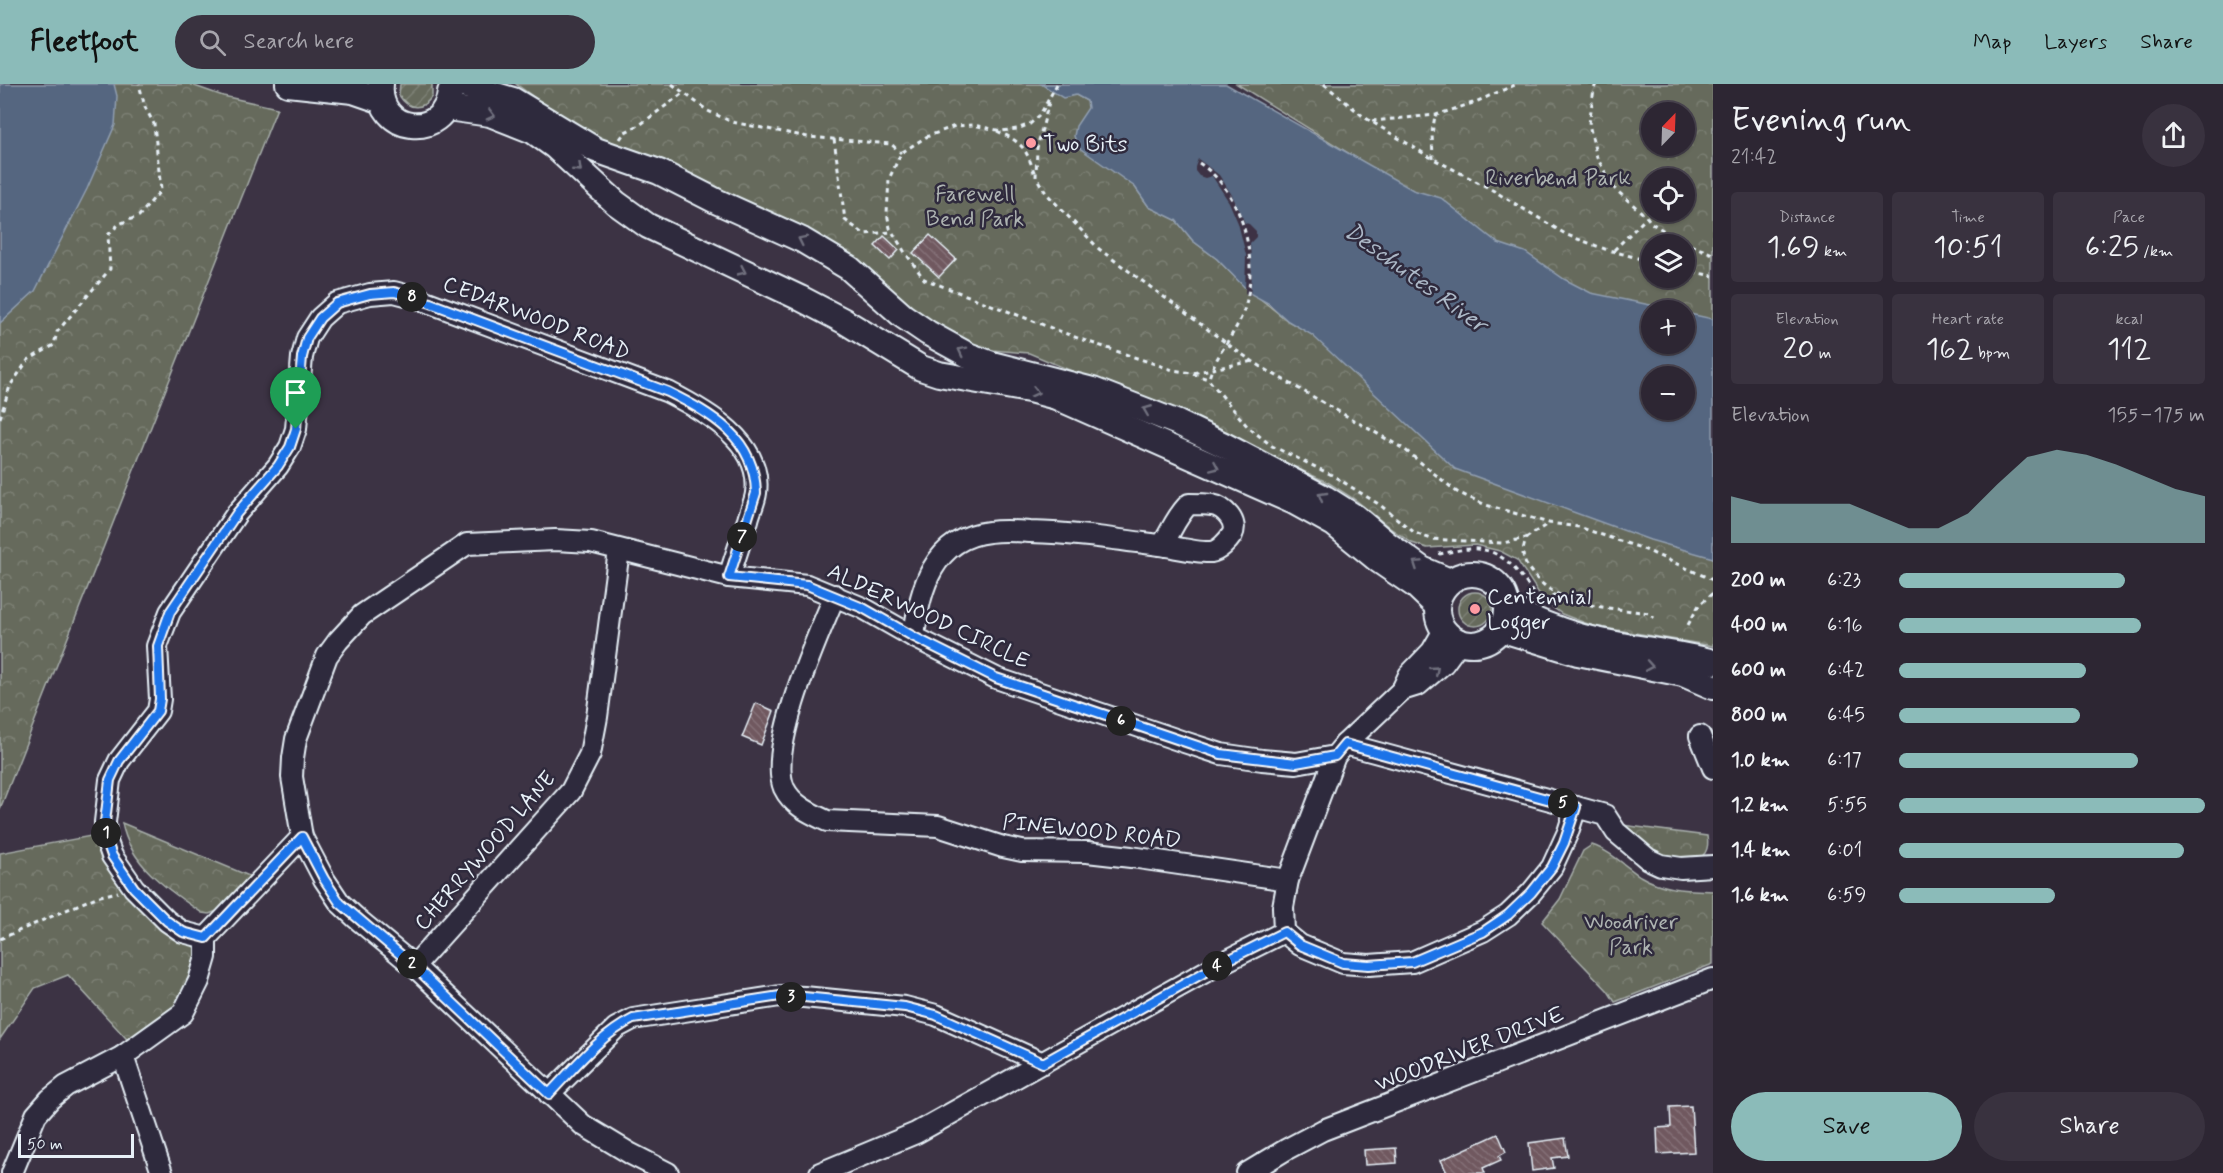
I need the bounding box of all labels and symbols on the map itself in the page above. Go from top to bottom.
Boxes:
north arrow [1641,102,1695,156]
one-way arrow [485,108,496,120]
place label: Two Bits [1043,131,1128,159]
marker: Two Bits [1024,136,1038,150]
one-way arrow [571,161,582,172]
park label: Riverbend Park [1485,165,1631,193]
park label: Farewell Bend Park [926,181,1024,234]
water label: Deschutes River [1338,216,1495,342]
one-way arrow [798,236,809,248]
one-way arrow [735,264,746,276]
street label: CEDARWOOD ROAD [439,270,634,367]
pin: 8 [397,282,427,312]
one-way arrow [957,347,968,358]
pin [270,367,321,429]
one-way arrow [1030,384,1040,397]
one-way arrow [1142,405,1153,417]
one-way arrow [1209,460,1220,472]
one-way arrow [1317,492,1328,504]
pin: 7 [727,522,757,552]
street label: ALDERWOOD CIRCLE [823,558,1034,676]
one-way arrow [1412,561,1423,572]
place label: Centennial Logger [1487,584,1591,640]
marker: Centennial Logger [1468,602,1482,616]
one-way arrow [1643,659,1653,672]
one-way arrow [1428,667,1439,678]
pin: 6 [1106,706,1136,736]
street label: CHERRYWOOD LANE [409,766,563,937]
pin: 5 [1548,788,1578,818]
street label: PINEWOOD ROAD [1001,809,1182,855]
pin: 1 [91,818,121,848]
park label: Woodriver Park [1584,909,1679,962]
pin: 2 [397,949,427,979]
pin: 4 [1202,951,1232,981]
pin: 3 [776,982,806,1012]
street label: WOODRIVER DRIVE [1371,1001,1568,1099]
scale bar [18,1131,134,1158]

